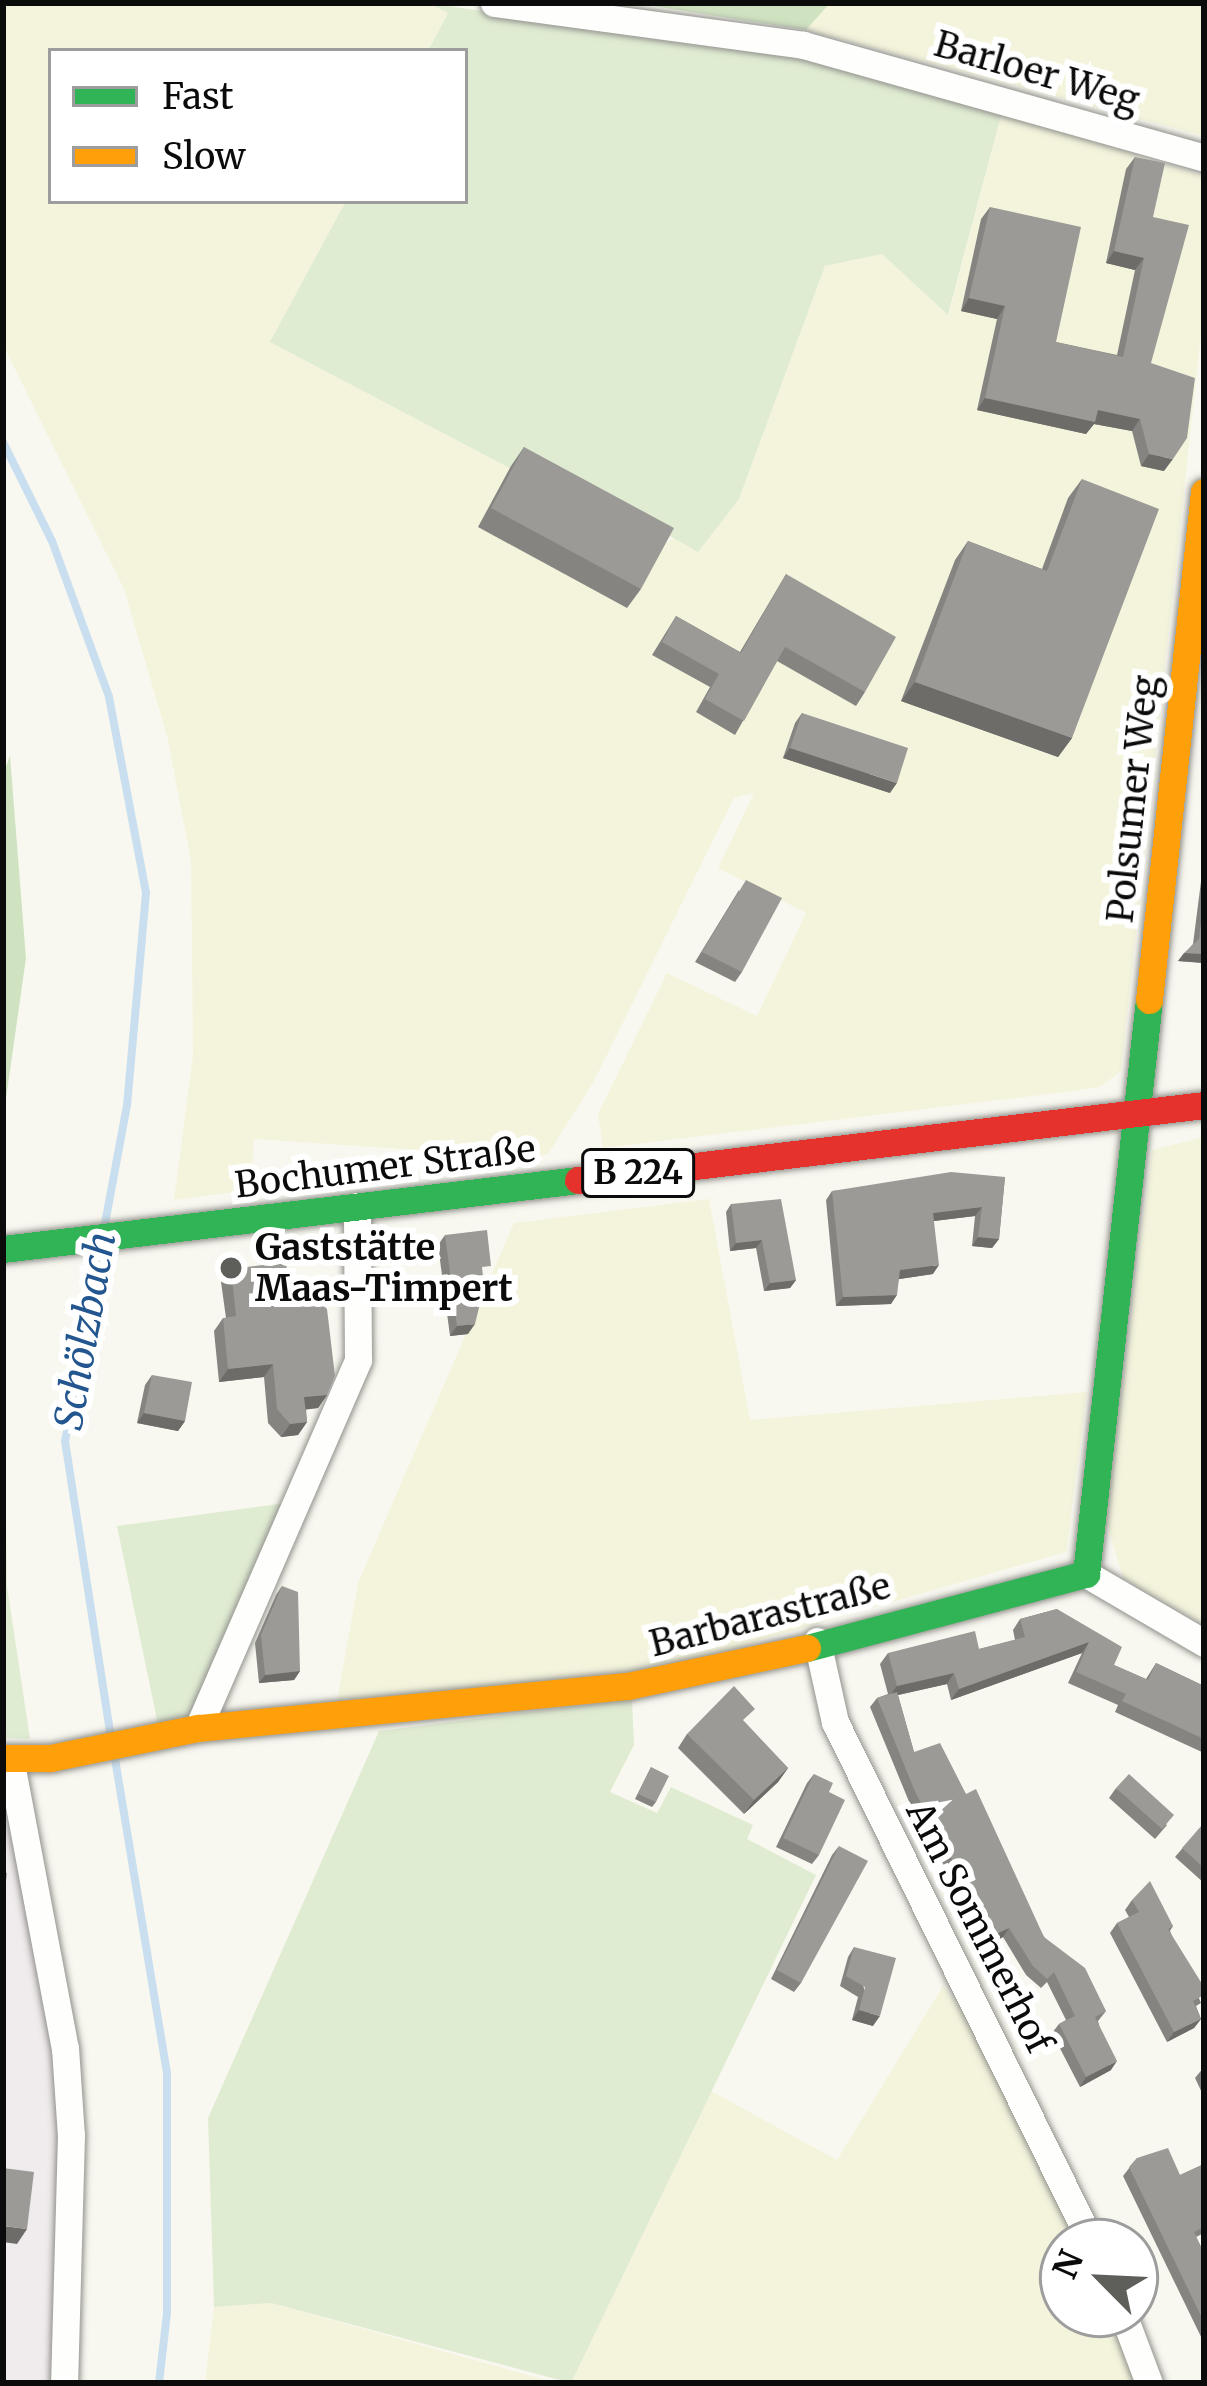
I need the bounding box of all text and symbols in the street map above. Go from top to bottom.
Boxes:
street label: Barloer Weg [930,22,1144,122]
legend [48,48,468,204]
text: Fast [162,74,234,119]
text: Slow [162,134,246,179]
street label: Polsumer Weg [1099,673,1167,925]
street label: Bochumer Straße [232,1127,538,1207]
road number: B 224 [581,1146,695,1200]
place label: Gaststätte Maas-Timpert [255,1225,513,1310]
water label: Schölzbach [46,1229,126,1433]
marker: Gaststätte Maas-Timpert [218,1255,244,1281]
street label: Barbarastraße [645,1564,895,1666]
street label: Am Sommerhof [897,1794,1061,2060]
north arrow [1039,2218,1159,2338]
text: N [1044,2244,1092,2285]

